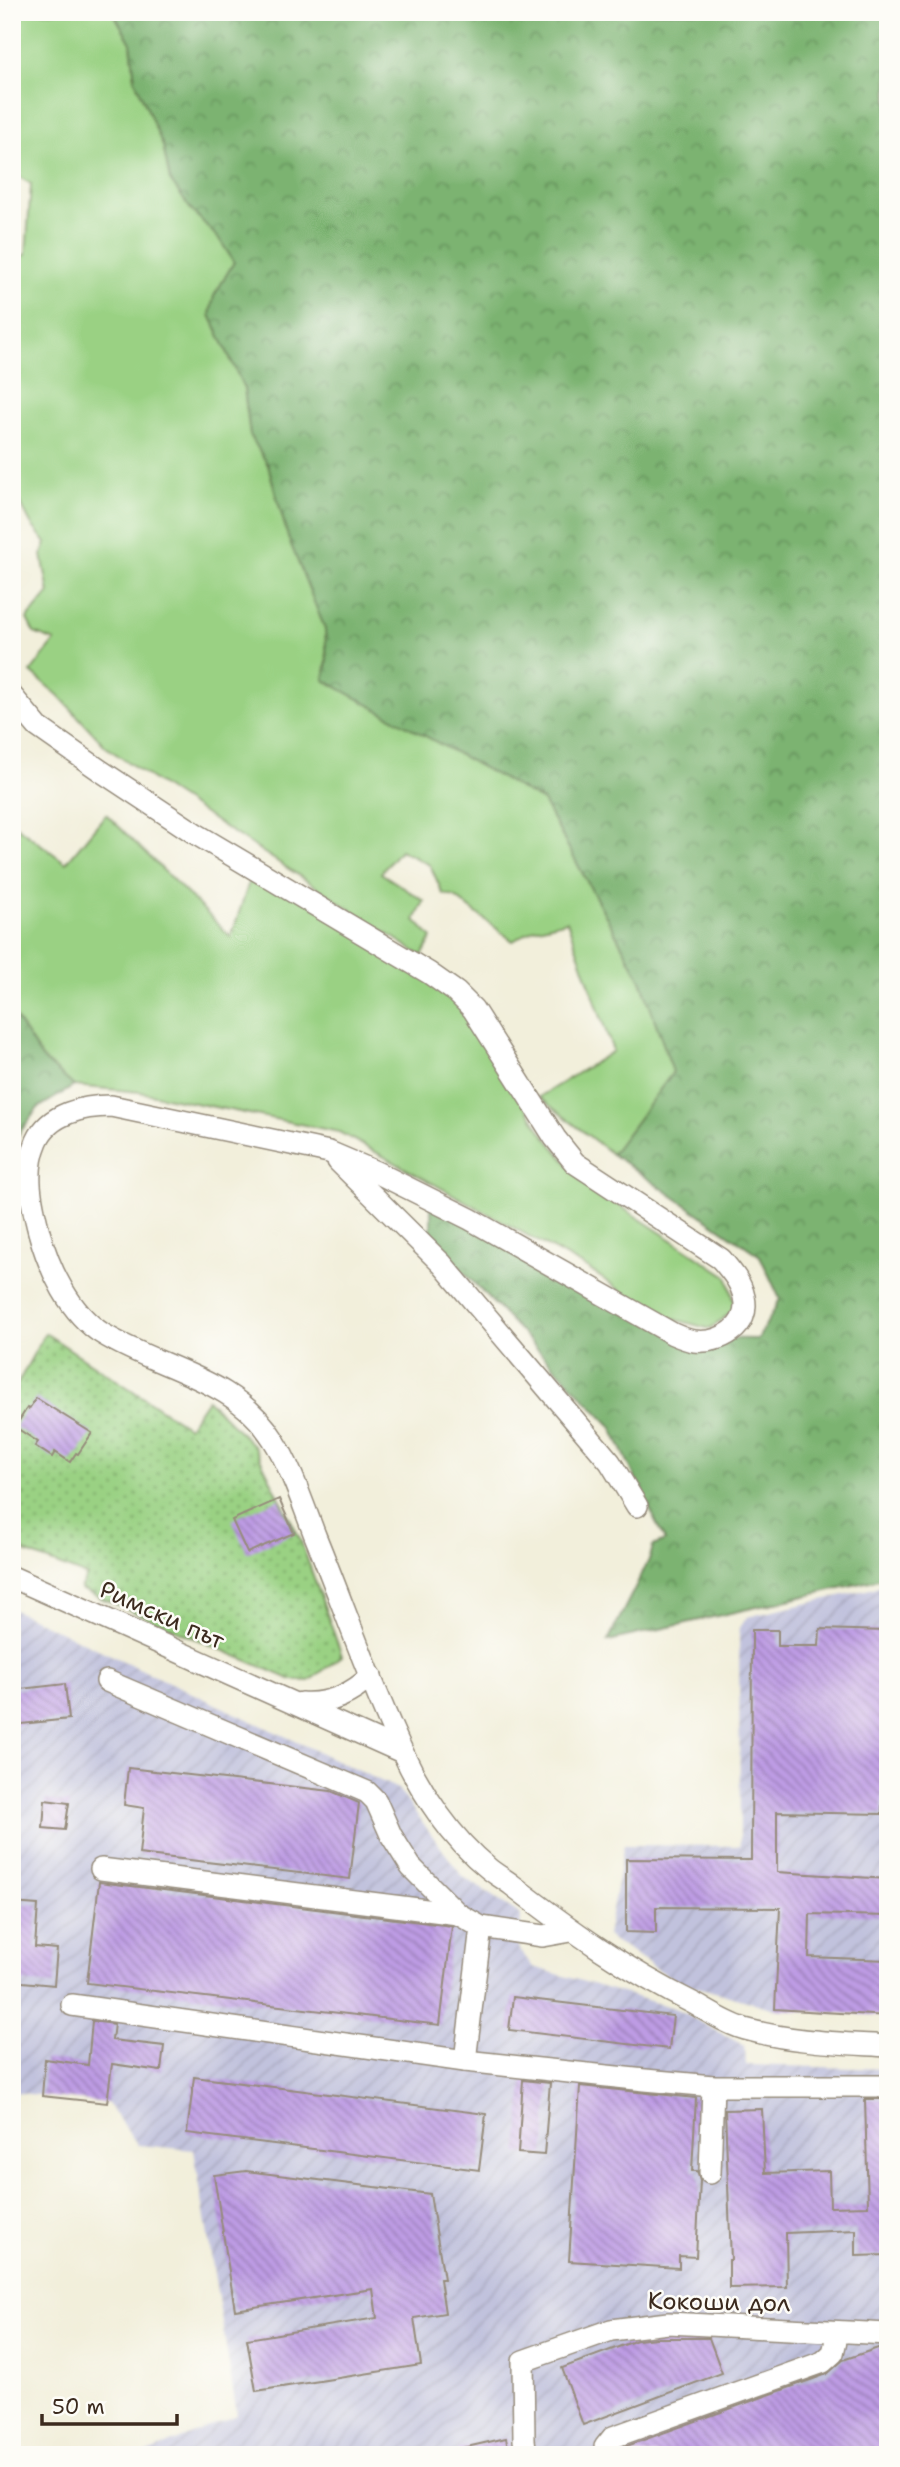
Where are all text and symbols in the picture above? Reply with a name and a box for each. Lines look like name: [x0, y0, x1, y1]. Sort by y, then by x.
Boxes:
street label: Римски път: [95, 1573, 230, 1657]
street label: Кокоши дол: [647, 2285, 791, 2319]
scale bar: [42, 2383, 177, 2427]
text: 50 m: [52, 2393, 105, 2421]

